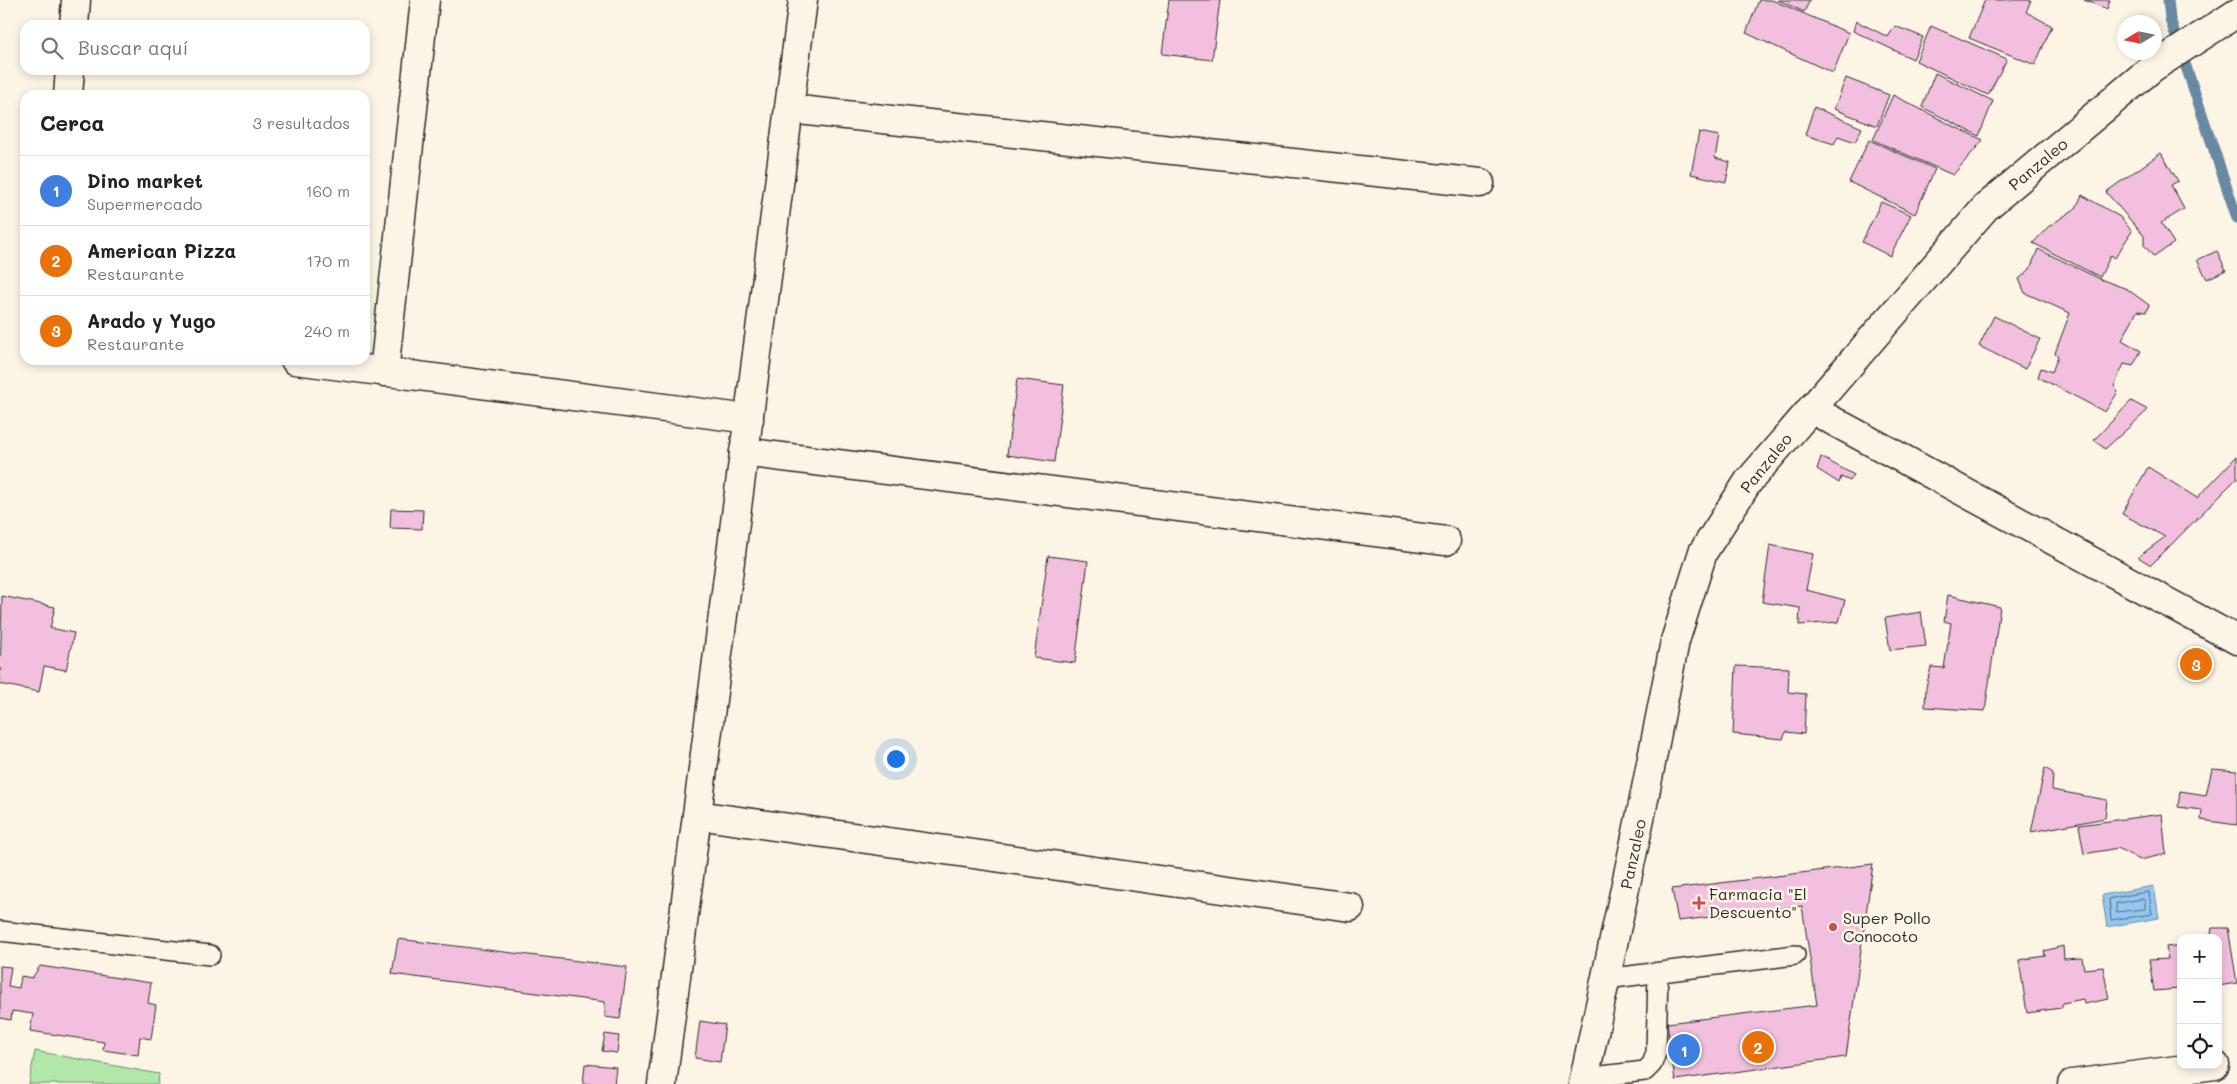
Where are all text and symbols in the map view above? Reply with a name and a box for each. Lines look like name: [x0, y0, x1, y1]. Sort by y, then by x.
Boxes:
north arrow: [2117, 15, 2162, 60]
search box: [20, 20, 370, 75]
icon: search: [38, 34, 66, 62]
text: Buscar aquí: [78, 35, 188, 60]
text: Cerca: [40, 109, 105, 136]
text: 3 resultados: [253, 112, 350, 133]
street label: Panzaleo: [2004, 133, 2072, 194]
text: Dino market: [87, 168, 203, 193]
text: 1: [52, 180, 60, 201]
text: 160 m: [305, 180, 350, 201]
text: Supermercado: [87, 193, 202, 214]
text: American Pizza: [87, 238, 236, 263]
text: 2: [52, 250, 60, 271]
text: 170 m: [306, 250, 350, 271]
text: Restaurante: [87, 263, 185, 284]
text: Arado y Yugo: [87, 308, 216, 333]
text: 3: [51, 320, 61, 341]
text: 240 m: [304, 320, 350, 341]
text: Restaurante: [87, 333, 185, 354]
street label: Panzaleo: [1735, 429, 1796, 497]
pin: 3: [2180, 645, 2212, 683]
your location: [883, 746, 909, 772]
street label: Panzaleo: [1615, 817, 1650, 891]
place label: Farmacia "El Descuento": [1709, 883, 1807, 922]
marker: Farmacia "El Descuento": [1693, 897, 1705, 909]
place label: Super Pollo Conocoto: [1843, 907, 1930, 946]
marker: Super Pollo Conocoto: [1827, 921, 1839, 933]
map controls: [2177, 934, 2222, 1069]
button: +: [2177, 934, 2222, 979]
button: −: [2177, 979, 2222, 1024]
button: locate: [2177, 1024, 2222, 1069]
pin: 2: [1742, 1028, 1774, 1066]
pin: 1: [1668, 1031, 1700, 1069]

